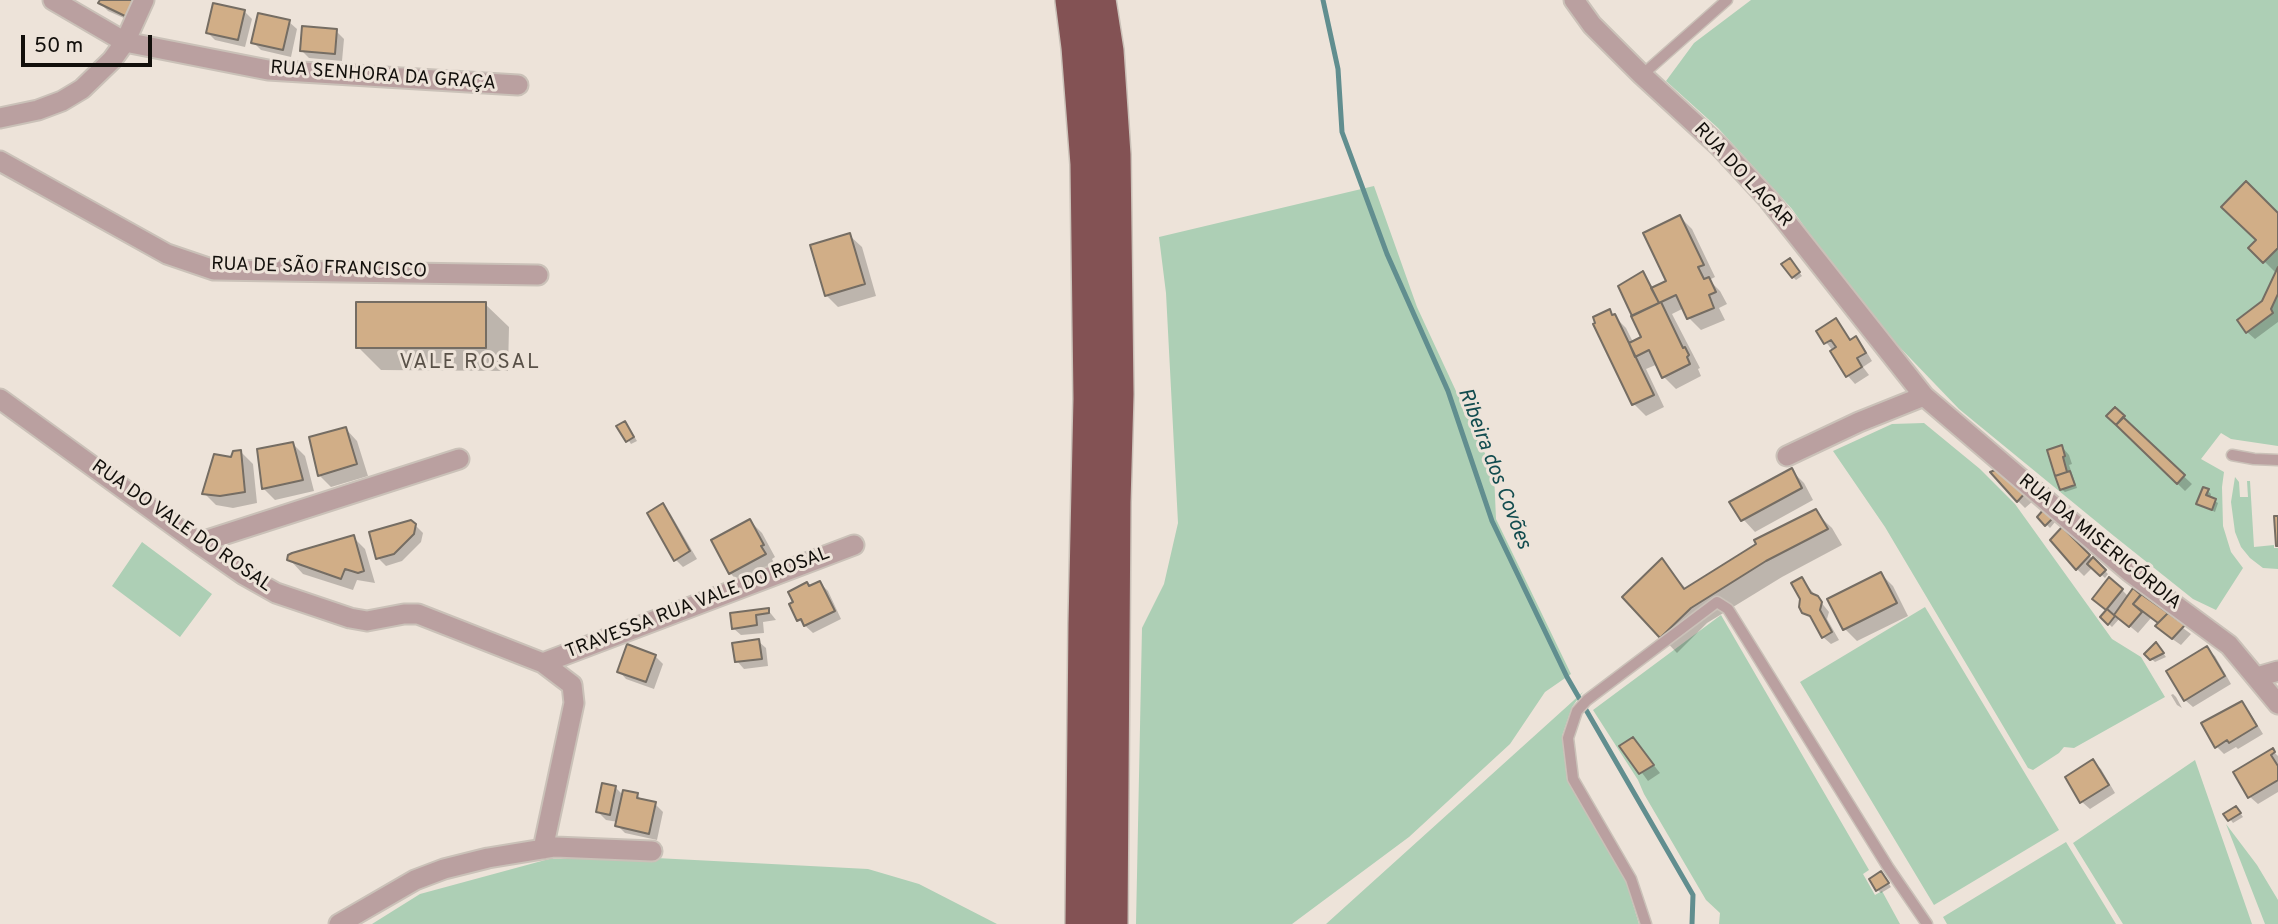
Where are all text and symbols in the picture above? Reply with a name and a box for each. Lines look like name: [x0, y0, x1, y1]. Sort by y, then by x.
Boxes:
scale bar: [24, 21, 156, 65]
text: 50 m: [34, 33, 83, 60]
street label: RUA SENHORA DA GRAÇA: [269, 58, 497, 96]
street label: RUA DO LAGAR: [1688, 119, 1796, 233]
street label: RUA DE SÃO FRANCISCO: [211, 254, 427, 284]
district label: VALE ROSAL: [400, 351, 540, 377]
water label: Ribeira dos Covões: [1451, 385, 1535, 553]
street label: RUA DO VALE DO ROSAL: [86, 456, 276, 598]
street label: RUA DA MISERICÓRDIA: [2013, 471, 2185, 615]
street label: TRAVESSA RUA VALE DO ROSAL: [563, 543, 833, 665]

